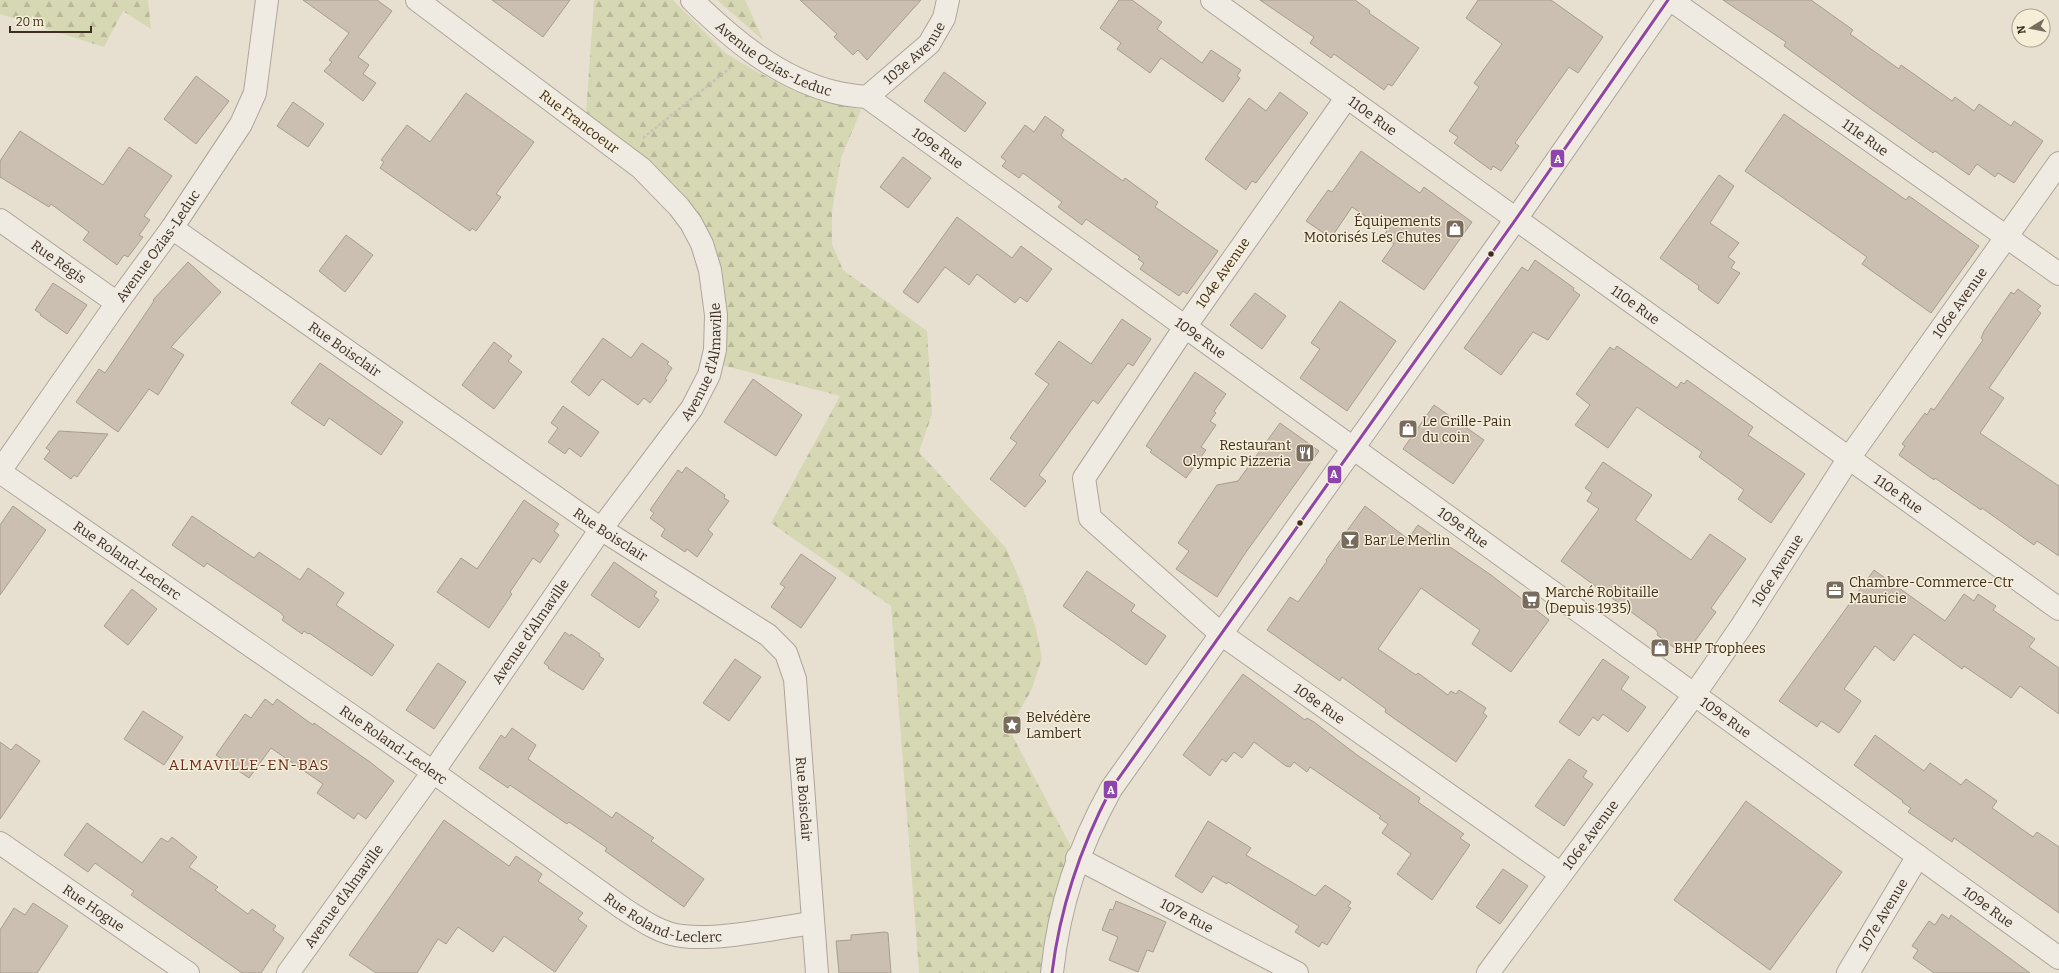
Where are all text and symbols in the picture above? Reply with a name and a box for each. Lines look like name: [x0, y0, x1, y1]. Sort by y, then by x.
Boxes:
scale bar: [10, 8, 91, 34]
north arrow: [2011, 8, 2051, 48]
text: 20 m: [16, 15, 45, 29]
street label: Avenue Ozias-Leduc: [712, 18, 834, 100]
street label: 103e Avenue: [880, 18, 949, 88]
text: N: [2014, 24, 2029, 35]
street label: Rue Francoeur: [536, 86, 622, 158]
street label: 110e Rue: [1345, 92, 1400, 139]
street label: 111e Rue: [1839, 115, 1892, 159]
street label: 109e Rue: [909, 124, 967, 172]
line badge: A: [1550, 149, 1565, 168]
text: A: [1554, 153, 1562, 166]
street label: Avenue Ozias-Leduc: [112, 187, 203, 305]
place label: Équipements Motorisés Les Chutes: [1304, 212, 1441, 246]
shop icon: Équipements Motorisés Les Chutes: [1444, 218, 1466, 240]
street label: 104e Avenue: [1192, 234, 1254, 312]
street label: Rue Régis: [28, 236, 89, 287]
unlabelled marker: [1486, 249, 1496, 259]
street label: 106e Avenue: [1929, 264, 1991, 341]
street label: 110e Rue: [1608, 281, 1663, 328]
street label: Avenue d'Almaville: [677, 302, 725, 424]
street label: 109e Rue: [1172, 314, 1229, 362]
street label: Rue Boisclair: [305, 318, 384, 381]
place label: Le Grille-Pain du coin: [1422, 413, 1511, 446]
shop icon: Le Grille-Pain du coin: [1397, 418, 1419, 440]
place label: Restaurant Olympic Pizzeria: [1183, 437, 1291, 470]
restaurant icon: Restaurant Olympic Pizzeria: [1294, 442, 1316, 464]
line badge: A: [1327, 465, 1342, 484]
text: A: [1330, 468, 1338, 481]
street label: 110e Rue: [1871, 470, 1926, 517]
street label: Rue Boisclair: [570, 504, 651, 565]
street label: 109e Rue: [1434, 504, 1492, 552]
street label: Rue Roland-Leclerc: [70, 517, 185, 603]
unlabelled marker: [1295, 518, 1305, 528]
bar icon: Bar Le Merlin: [1339, 529, 1361, 551]
street label: 106e Avenue: [1748, 531, 1807, 610]
place label: Bar Le Merlin: [1364, 532, 1450, 549]
place label: Chambre-Commerce-Ctr Mauricie: [1849, 574, 2013, 607]
street label: Avenue d'Almaville: [488, 575, 573, 687]
office icon: Chambre-Commerce-Ctr Mauricie: [1824, 579, 1846, 601]
place label: Marché Robitaille (Depuis 1935): [1545, 584, 1659, 617]
supermarket icon: Marché Robitaille (Depuis 1935): [1520, 589, 1542, 611]
shop icon: BHP Trophees: [1649, 637, 1671, 659]
place label: BHP Trophees: [1674, 640, 1766, 657]
street label: 108e Rue: [1291, 680, 1348, 727]
street label: 109e Rue: [1697, 693, 1755, 741]
street label: Rue Roland-Leclerc: [337, 702, 451, 788]
place label: Belvédère Lambert: [1026, 709, 1091, 742]
place icon: Belvédère Lambert: [1001, 714, 1023, 736]
district label: ALMAVILLE-EN-BAS: [169, 756, 329, 774]
street label: Rue Boisclair: [792, 756, 816, 842]
line badge: A: [1103, 780, 1118, 799]
text: A: [1107, 784, 1115, 797]
street label: 106e Avenue: [1559, 797, 1622, 873]
street label: Avenue d'Almaville: [300, 841, 387, 951]
street label: 107e Avenue: [1855, 875, 1911, 954]
street label: Rue Hogue: [60, 881, 128, 935]
street label: 109e Rue: [1960, 883, 2017, 931]
street label: Rue Roland-Leclerc: [601, 889, 723, 946]
street label: 107e Rue: [1157, 895, 1216, 936]

